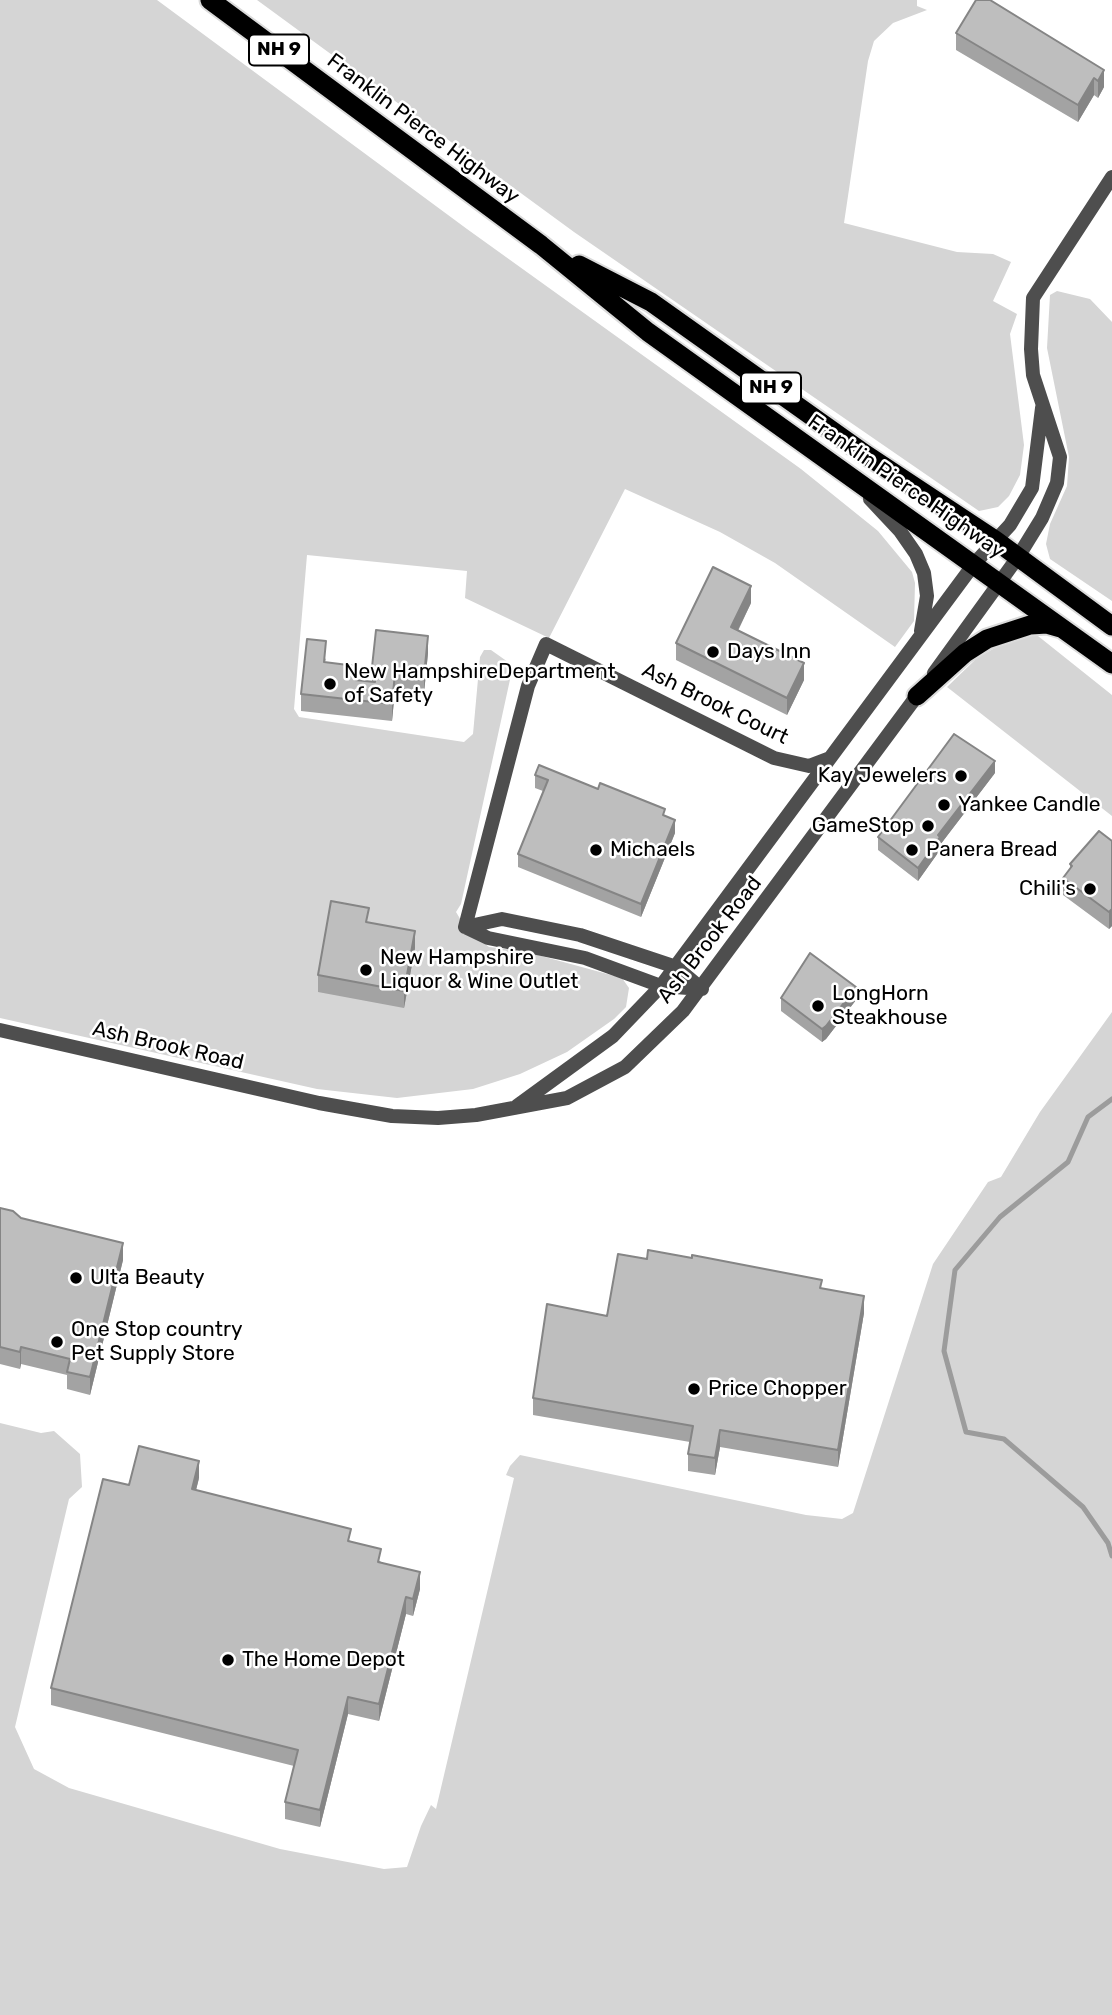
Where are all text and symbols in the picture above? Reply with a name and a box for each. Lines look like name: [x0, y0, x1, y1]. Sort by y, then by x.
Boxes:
road number: NH 9: [249, 34, 309, 66]
street label: Franklin Pierce Highway: [322, 48, 524, 210]
road number: NH 9: [741, 372, 801, 404]
street label: Franklin Pierce Highway: [803, 409, 1009, 565]
place label: Days Inn: [727, 639, 811, 665]
marker: Days Inn: [705, 644, 721, 660]
street label: Ash Brook Court: [638, 658, 792, 750]
place label: New HampshireDepartment of Safety: [344, 659, 616, 709]
marker: New HampshireDepartment of Safety: [322, 676, 338, 692]
place label: Kay Jewelers: [818, 763, 947, 789]
marker: Kay Jewelers: [953, 768, 969, 784]
place label: Yankee Candle: [958, 792, 1100, 818]
marker: Yankee Candle: [936, 797, 952, 813]
place label: GameStop: [812, 813, 914, 839]
marker: GameStop: [920, 818, 936, 834]
place label: Michaels: [610, 837, 695, 863]
place label: Panera Bread: [926, 837, 1058, 863]
marker: Michaels: [588, 842, 604, 858]
marker: Panera Bread: [904, 842, 920, 858]
street label: Ash Brook Road: [653, 871, 767, 1009]
place label: Chili's: [1019, 876, 1076, 902]
marker: Chili's: [1082, 881, 1098, 897]
place label: New Hampshire Liquor & Wine Outlet: [380, 945, 579, 995]
marker: New Hampshire Liquor & Wine Outlet: [358, 962, 374, 978]
place label: LongHorn Steakhouse: [832, 981, 947, 1031]
marker: LongHorn Steakhouse: [810, 998, 826, 1014]
street label: Ash Brook Road: [90, 1016, 246, 1076]
place label: Ulta Beauty: [90, 1265, 205, 1291]
marker: Ulta Beauty: [68, 1270, 84, 1286]
place label: One Stop country Pet Supply Store: [71, 1317, 242, 1367]
marker: One Stop country Pet Supply Store: [49, 1334, 65, 1350]
place label: Price Chopper: [708, 1376, 847, 1402]
marker: Price Chopper: [686, 1381, 702, 1397]
place label: The Home Depot: [242, 1647, 405, 1673]
marker: The Home Depot: [220, 1652, 236, 1668]

